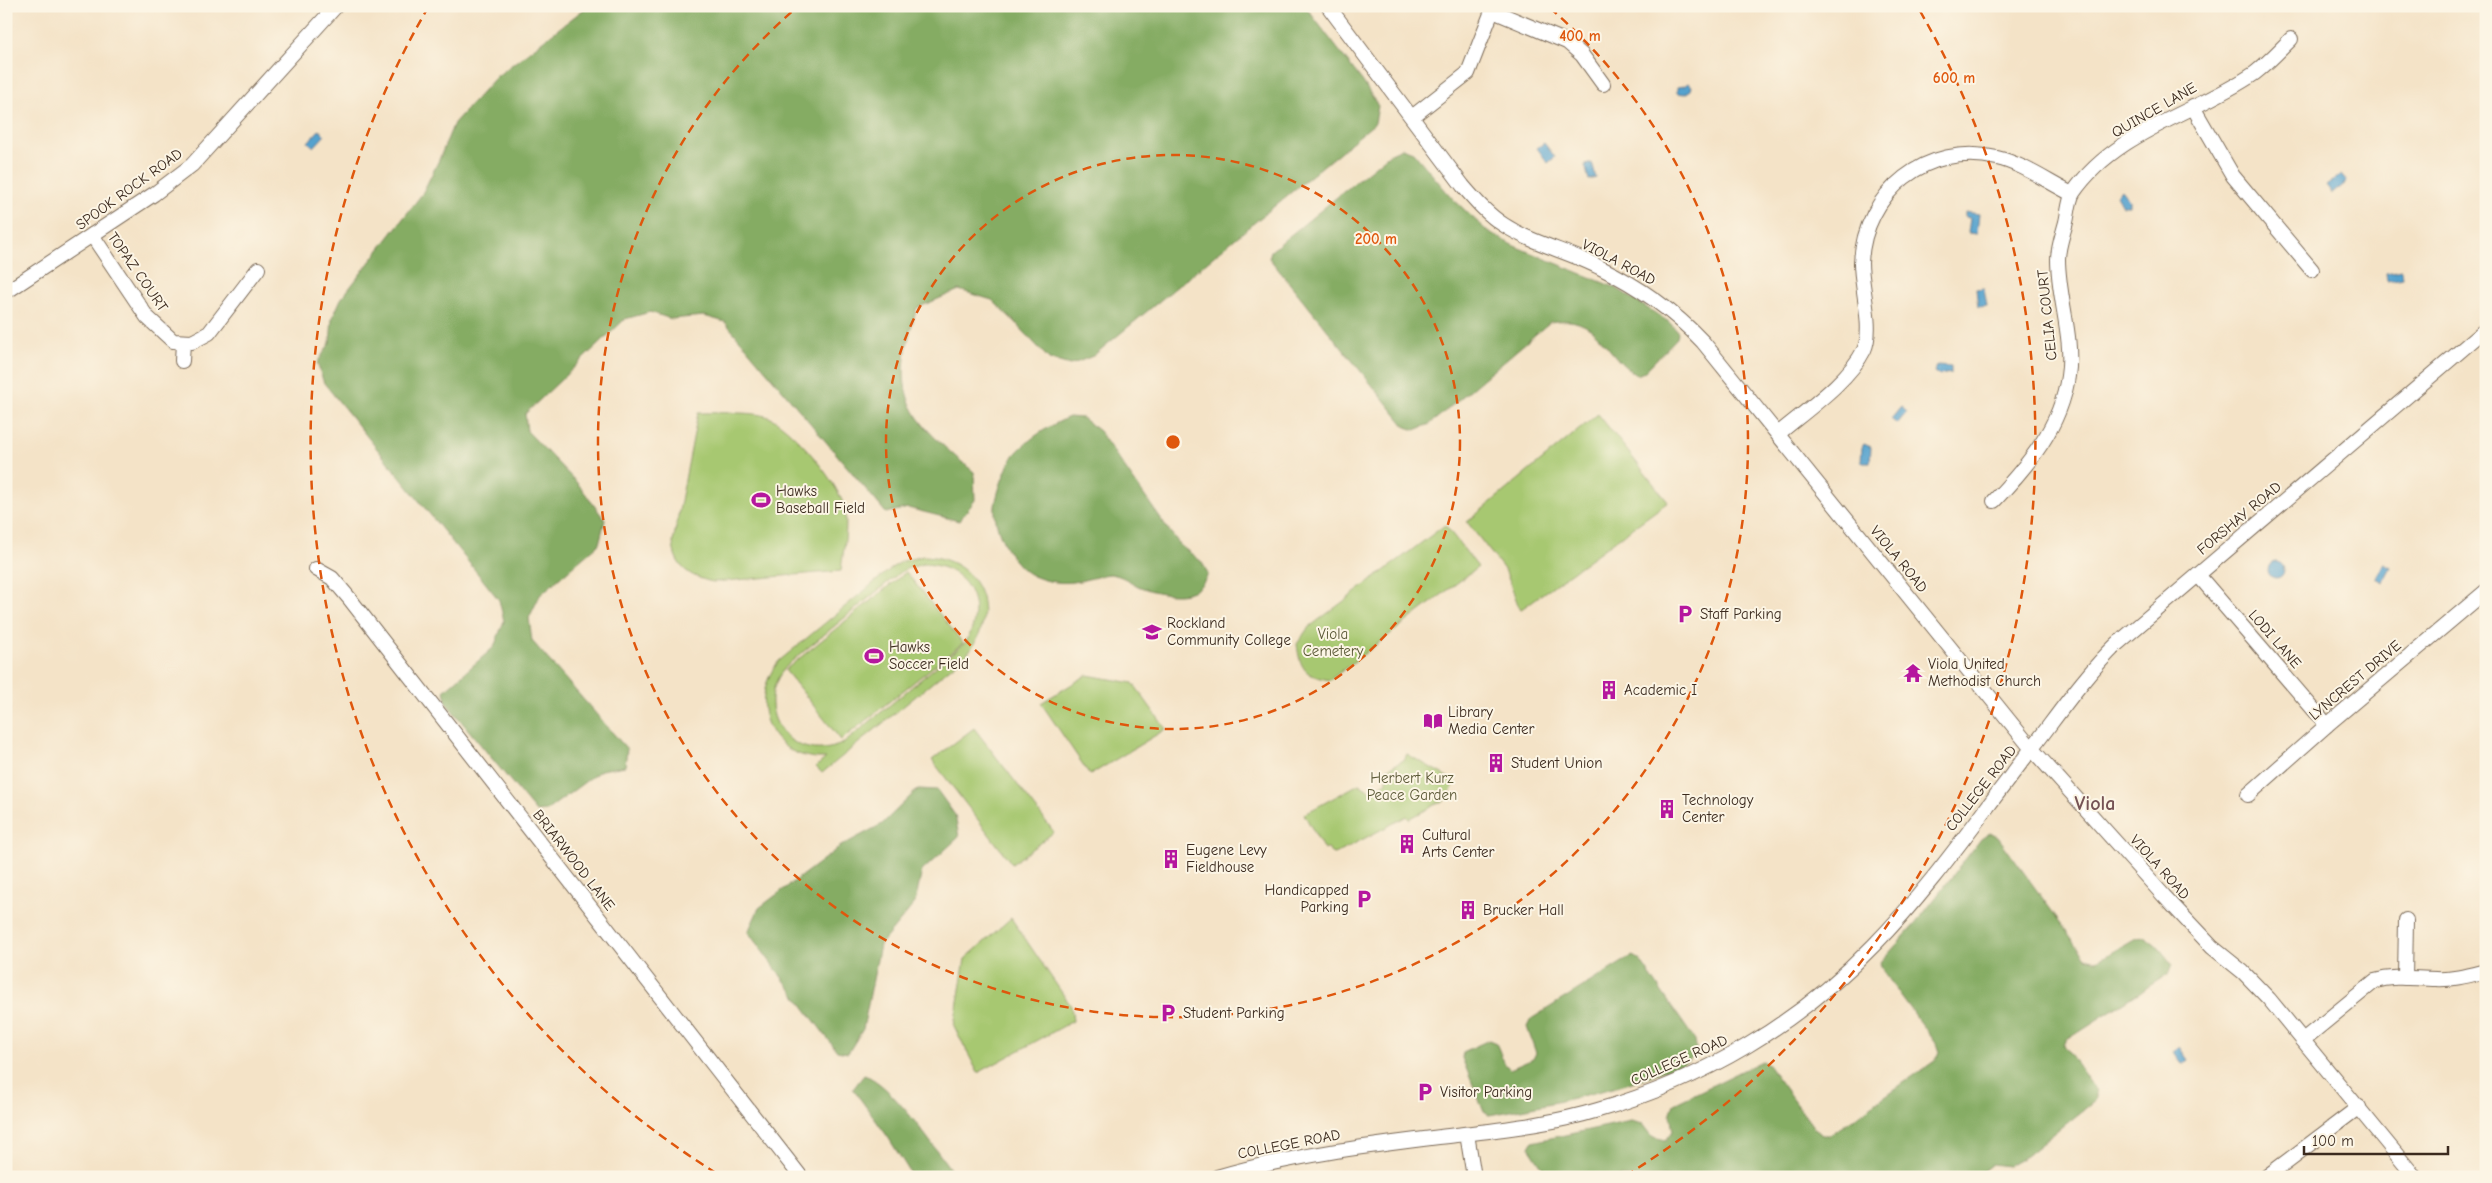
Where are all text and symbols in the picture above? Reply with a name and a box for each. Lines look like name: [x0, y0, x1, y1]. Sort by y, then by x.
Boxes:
text: 400 m: [1559, 27, 1601, 45]
text: 600 m: [1933, 69, 1975, 87]
street label: QUINCE LANE: [2108, 78, 2200, 142]
street label: SPOOK ROCK ROAD: [72, 144, 186, 234]
street label: TOPAZ COURT: [104, 229, 172, 315]
text: 200 m: [1355, 230, 1397, 248]
street label: VIOLA ROAD: [1579, 235, 1659, 289]
street label: CELIA COURT: [2033, 268, 2061, 361]
centre of rings: [1164, 433, 1182, 451]
street label: FORSHAY ROAD: [2193, 478, 2285, 558]
place label: Hawks Baseball Field: [776, 482, 865, 517]
sports icon: Hawks Baseball Field: [750, 489, 772, 511]
street label: VIOLA ROAD: [1866, 522, 1932, 596]
parking icon: Staff Parking: [1674, 603, 1696, 625]
place label: Staff Parking: [1700, 605, 1782, 623]
street label: LODI LANE: [2245, 606, 2305, 672]
place label: Rockland Community College: [1167, 614, 1292, 649]
school or university icon: Rockland Community College: [1141, 621, 1163, 643]
park label: Viola Cemetery: [1303, 625, 1364, 660]
street label: LYNCREST DRIVE: [2305, 636, 2405, 724]
place label: Hawks Soccer Field: [889, 638, 969, 673]
sports icon: Hawks Soccer Field: [863, 645, 885, 667]
place label: Viola United Methodist Church: [1928, 655, 2041, 690]
temple icon: Viola United Methodist Church: [1902, 662, 1924, 684]
building icon: Academic I: [1598, 679, 1620, 701]
place label: Academic I: [1624, 681, 1697, 699]
place label: Library Media Center: [1448, 703, 1535, 738]
library icon: Library Media Center: [1422, 710, 1444, 732]
street label: COLLEGE ROAD: [1942, 741, 2020, 835]
building icon: Student Union: [1485, 752, 1507, 774]
place label: Student Union: [1511, 754, 1603, 772]
park label: Herbert Kurz Peace Garden: [1367, 769, 1457, 804]
place label: Technology Center: [1682, 791, 1754, 826]
district label: Viola: [2075, 792, 2115, 815]
building icon: Technology Center: [1656, 798, 1678, 820]
street label: BRIARWOOD LANE: [529, 806, 619, 914]
place label: Cultural Arts Center: [1422, 826, 1495, 861]
street label: VIOLA ROAD: [2126, 831, 2194, 903]
building icon: Cultural Arts Center: [1396, 833, 1418, 855]
place label: Eugene Levy Fieldhouse: [1186, 841, 1267, 876]
building icon: Eugene Levy Fieldhouse: [1160, 848, 1182, 870]
place label: Handicapped Parking: [1264, 881, 1349, 916]
parking icon: Handicapped Parking: [1353, 888, 1375, 910]
building icon: Brucker Hall: [1457, 899, 1479, 921]
place label: Brucker Hall: [1483, 901, 1564, 919]
parking icon: Student Parking: [1157, 1002, 1179, 1024]
place label: Student Parking: [1183, 1004, 1285, 1022]
street label: COLLEGE ROAD: [1628, 1031, 1730, 1089]
parking icon: Visitor Parking: [1414, 1081, 1436, 1103]
place label: Visitor Parking: [1440, 1083, 1532, 1101]
scale bar: [2304, 1123, 2448, 1155]
street label: COLLEGE ROAD: [1236, 1125, 1342, 1163]
text: 100 m: [2312, 1132, 2354, 1150]

